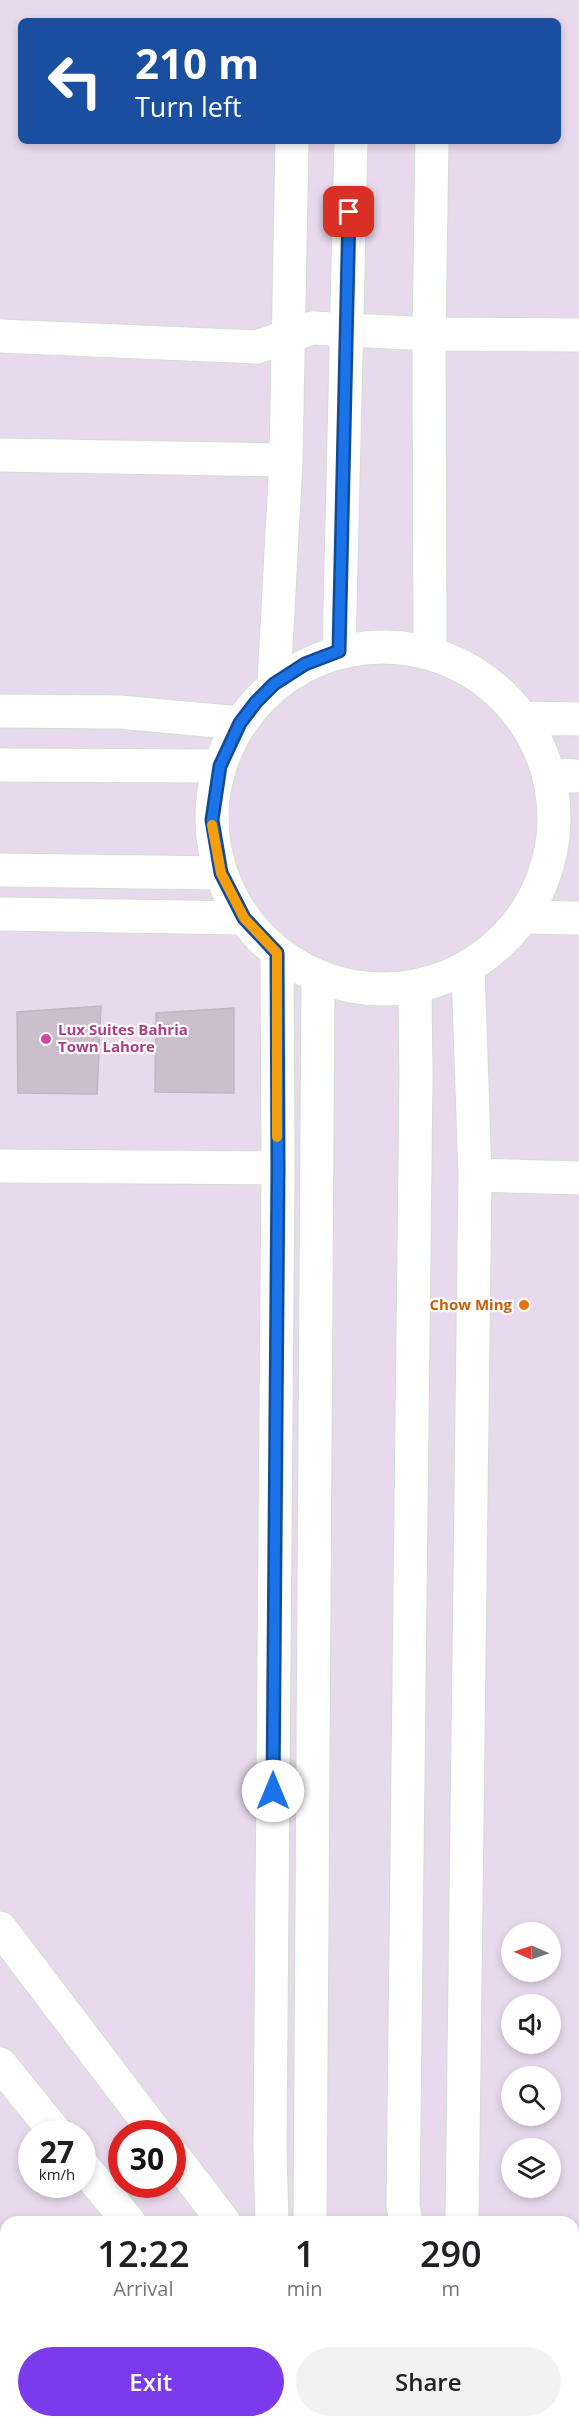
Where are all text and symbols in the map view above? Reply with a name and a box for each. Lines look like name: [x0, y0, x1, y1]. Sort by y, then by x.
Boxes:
text: 210 m: [135, 34, 259, 91]
icon: left: [36, 42, 114, 120]
text: Turn left: [135, 88, 242, 125]
pin: [323, 186, 374, 237]
icon: arrive: [332, 195, 365, 228]
place label: Lux Suites Bahria Town Lahore: [58, 1019, 188, 1056]
marker: Lux Suites Bahria Town Lahore: [39, 1032, 53, 1046]
place label: Chow Ming: [430, 1294, 513, 1314]
marker: Chow Ming: [517, 1298, 531, 1312]
position arrow: [241, 1759, 305, 1823]
north arrow: [501, 1922, 561, 1982]
map controls: [501, 1922, 561, 2198]
button: sound: [501, 1994, 561, 2054]
button: search: [501, 2066, 561, 2126]
speed limit sign: 30: [108, 2120, 186, 2198]
text: 27: [40, 2131, 74, 2172]
button: layers: [501, 2138, 561, 2198]
text: km/h: [39, 2164, 75, 2184]
text: 12:22: [97, 2229, 190, 2278]
text: 1: [294, 2229, 315, 2278]
text: 290: [420, 2229, 482, 2278]
text: Arrival: [113, 2275, 174, 2302]
text: min: [287, 2275, 323, 2302]
text: m: [442, 2275, 460, 2302]
button: Exit: [18, 2347, 284, 2416]
button: Share: [296, 2347, 561, 2416]

